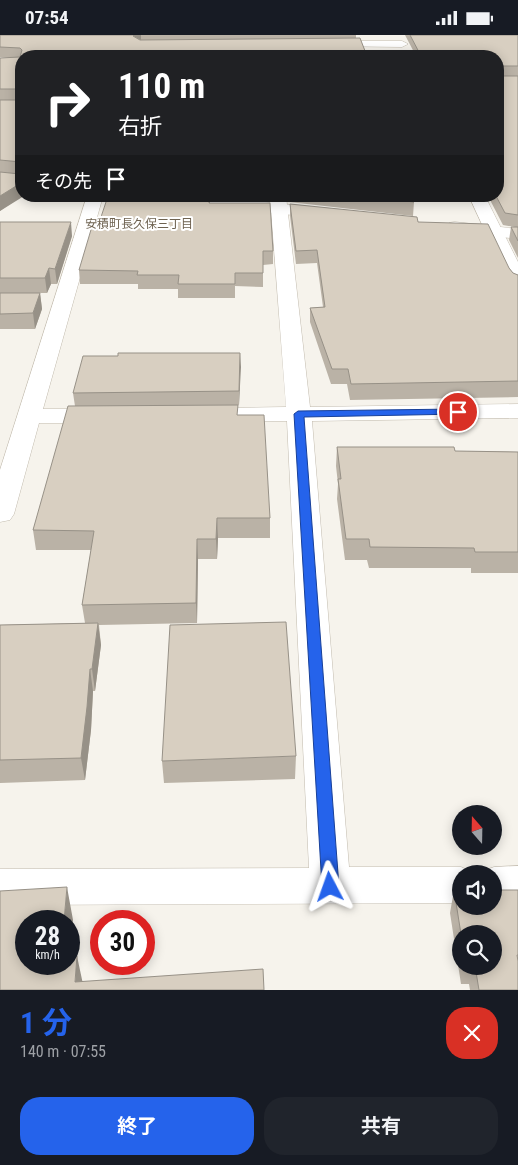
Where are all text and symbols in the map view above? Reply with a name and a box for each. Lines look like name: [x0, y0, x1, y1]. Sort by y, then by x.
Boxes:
text: 07:54: [25, 6, 69, 29]
text: 110 m: [118, 66, 205, 107]
icon: right: [35, 70, 100, 135]
text: 右折: [118, 114, 162, 139]
icon: arrive: [102, 165, 130, 193]
text: その先: [35, 170, 92, 193]
district label: 安積町長久保三丁目: [85, 217, 193, 231]
pin: [437, 391, 479, 433]
icon: arrive: [444, 398, 472, 426]
north arrow: [452, 805, 502, 855]
map controls: [452, 805, 502, 975]
position arrow: [303, 860, 355, 912]
button: sound: [452, 865, 502, 915]
speed limit sign: 30: [90, 910, 155, 975]
text: 28: [35, 922, 60, 951]
button: search: [452, 925, 502, 975]
text: km/h: [35, 948, 60, 962]
text: 1 分: [20, 1005, 72, 1040]
button: close: [446, 1007, 498, 1059]
text: 140 m · 07:55: [20, 1042, 106, 1061]
button: 終了: [20, 1097, 254, 1155]
button: 共有: [264, 1097, 498, 1155]

